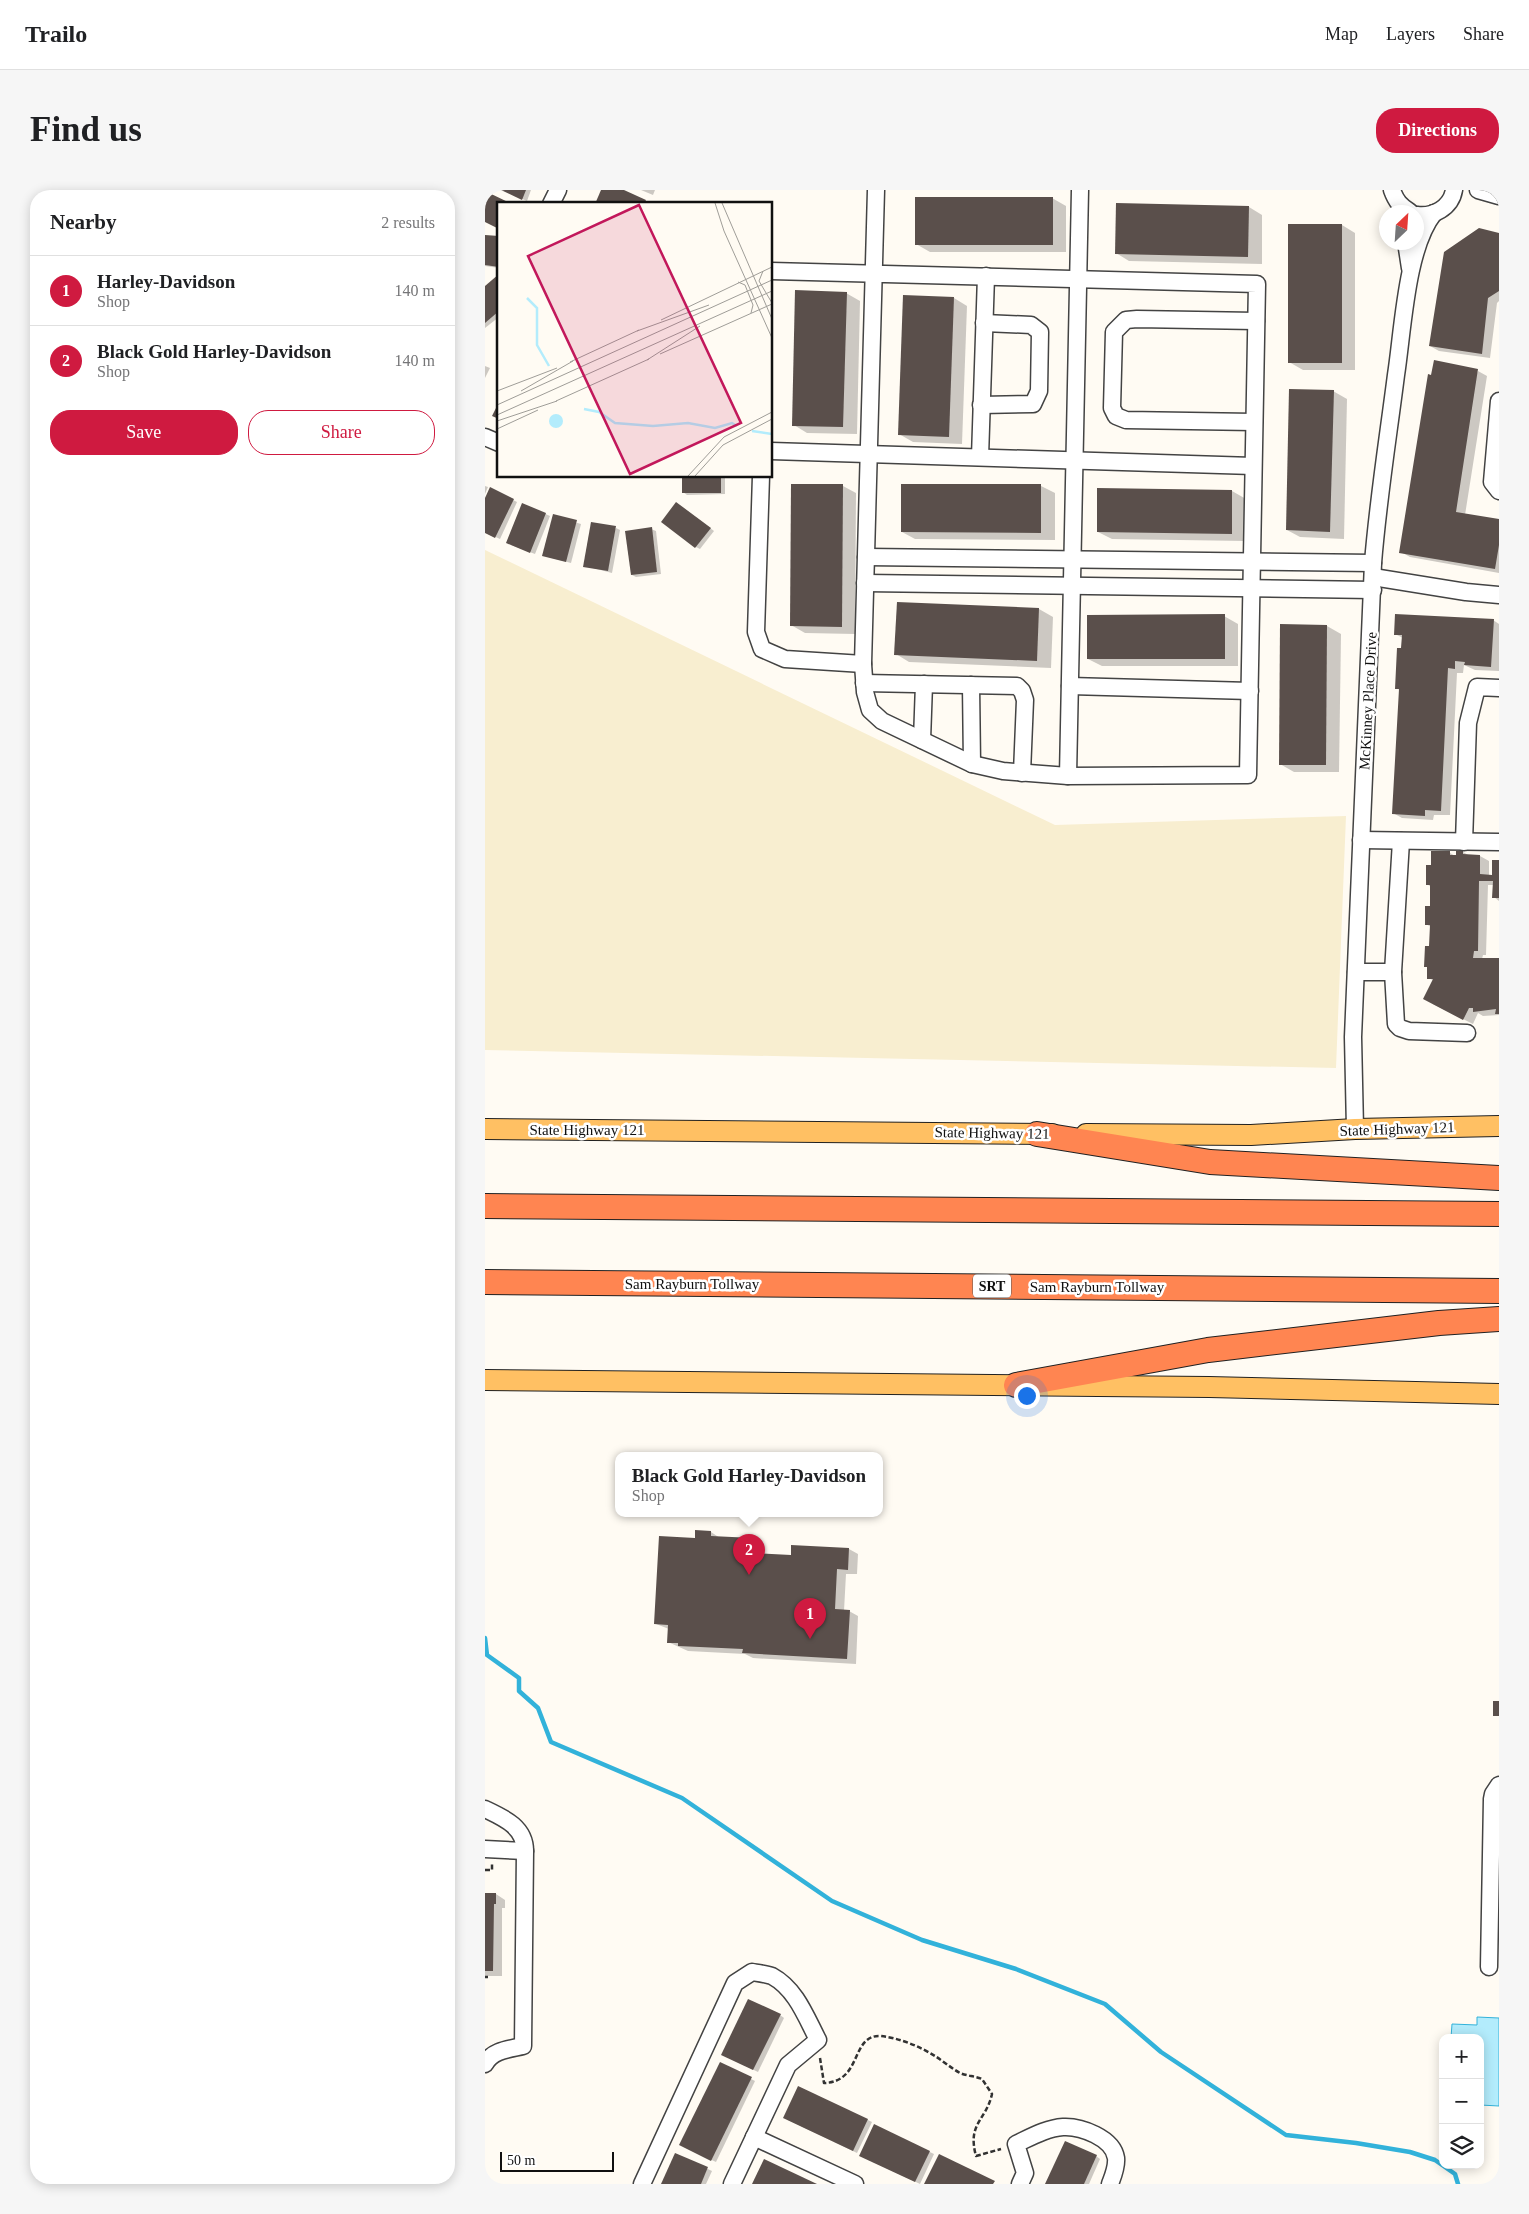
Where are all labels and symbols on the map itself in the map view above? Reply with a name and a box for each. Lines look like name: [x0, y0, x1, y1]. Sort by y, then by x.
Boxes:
inset map: [497, 202, 773, 478]
north arrow: [1379, 205, 1424, 250]
street label: McKinney Place Drive: [1356, 631, 1380, 770]
street label: State Highway 121: [1339, 1119, 1455, 1139]
street label: State Highway 121: [530, 1122, 644, 1138]
street label: State Highway 121: [934, 1124, 1050, 1142]
road number: SRT: [973, 1274, 1011, 1298]
street label: Sam Rayburn Tollway: [625, 1276, 760, 1292]
street label: Sam Rayburn Tollway: [1030, 1279, 1165, 1295]
your location: [1014, 1383, 1040, 1409]
pin: 2: [733, 1534, 765, 1575]
pin: 1: [794, 1598, 826, 1639]
scale bar: [500, 2149, 614, 2172]

